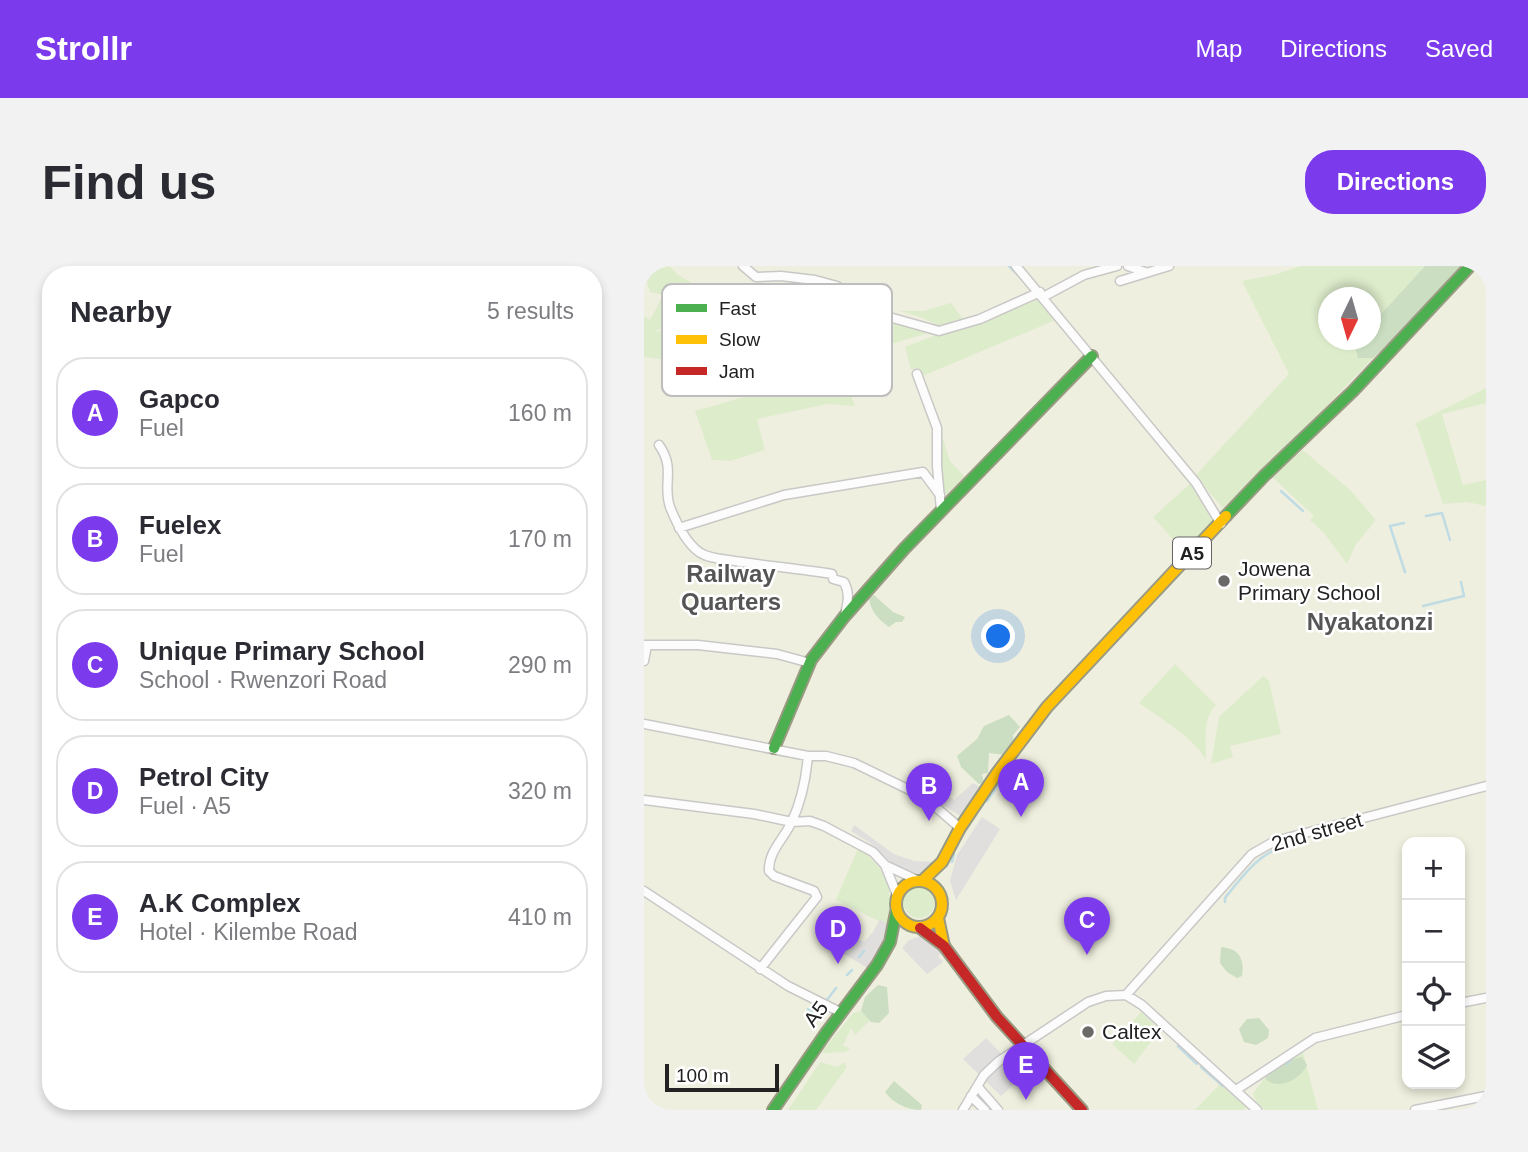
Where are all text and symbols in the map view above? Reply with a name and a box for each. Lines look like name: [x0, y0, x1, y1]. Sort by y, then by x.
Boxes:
text: Strollr: [35, 30, 132, 67]
text: Map: [1196, 35, 1242, 62]
text: Directions: [1280, 35, 1387, 62]
text: Saved: [1425, 35, 1493, 62]
button: Directions: [1305, 150, 1486, 214]
text: Find us: [42, 155, 216, 209]
legend: [662, 284, 892, 396]
north arrow: [1318, 287, 1381, 350]
text: Nearby: [70, 295, 172, 328]
text: 5 results: [487, 298, 574, 324]
text: Fast: [719, 298, 757, 319]
text: Slow: [719, 329, 760, 350]
text: Jam: [719, 361, 755, 382]
text: Gapco: [139, 384, 220, 414]
text: A: [87, 400, 103, 426]
text: 160 m: [508, 400, 572, 426]
text: Fuel: [139, 415, 184, 441]
text: Fuelex: [139, 510, 221, 540]
text: B: [87, 526, 103, 552]
text: 170 m: [508, 526, 572, 552]
road number: A5: [1173, 538, 1211, 568]
text: Fuel: [139, 541, 184, 567]
place label: Jowena Primary School: [1238, 557, 1380, 604]
district label: Railway Quarters: [681, 560, 781, 615]
marker: Jowena Primary School: [1216, 573, 1232, 589]
district label: Nyakatonzi: [1307, 608, 1433, 635]
your location: [981, 619, 1015, 653]
text: Unique Primary School: [139, 636, 425, 666]
text: C: [87, 652, 103, 678]
text: 290 m: [508, 652, 572, 678]
text: School · Rwenzori Road: [139, 667, 387, 693]
pin: A: [998, 759, 1044, 817]
text: Petrol City: [139, 762, 269, 792]
pin: B: [906, 763, 952, 821]
text: D: [87, 778, 103, 804]
text: 320 m: [508, 778, 572, 804]
text: Fuel · A5: [139, 793, 231, 819]
street label: 2nd street: [1269, 808, 1365, 855]
map controls: [1402, 837, 1465, 1089]
button: +: [1402, 837, 1465, 900]
text: A.K Complex: [139, 888, 301, 918]
pin: C: [1064, 897, 1110, 955]
button: −: [1402, 900, 1465, 963]
text: E: [87, 904, 103, 930]
text: 410 m: [508, 904, 572, 930]
pin: D: [815, 906, 861, 964]
text: Hotel · Kilembe Road: [139, 919, 358, 945]
button: locate: [1402, 963, 1465, 1026]
street label: A5: [799, 997, 833, 1031]
place label: Caltex: [1102, 1020, 1162, 1043]
marker: Caltex: [1080, 1024, 1096, 1040]
button: layers: [1402, 1026, 1465, 1089]
pin: E: [1003, 1042, 1049, 1100]
scale bar: [665, 1061, 779, 1093]
text: 100 m: [676, 1065, 729, 1086]

